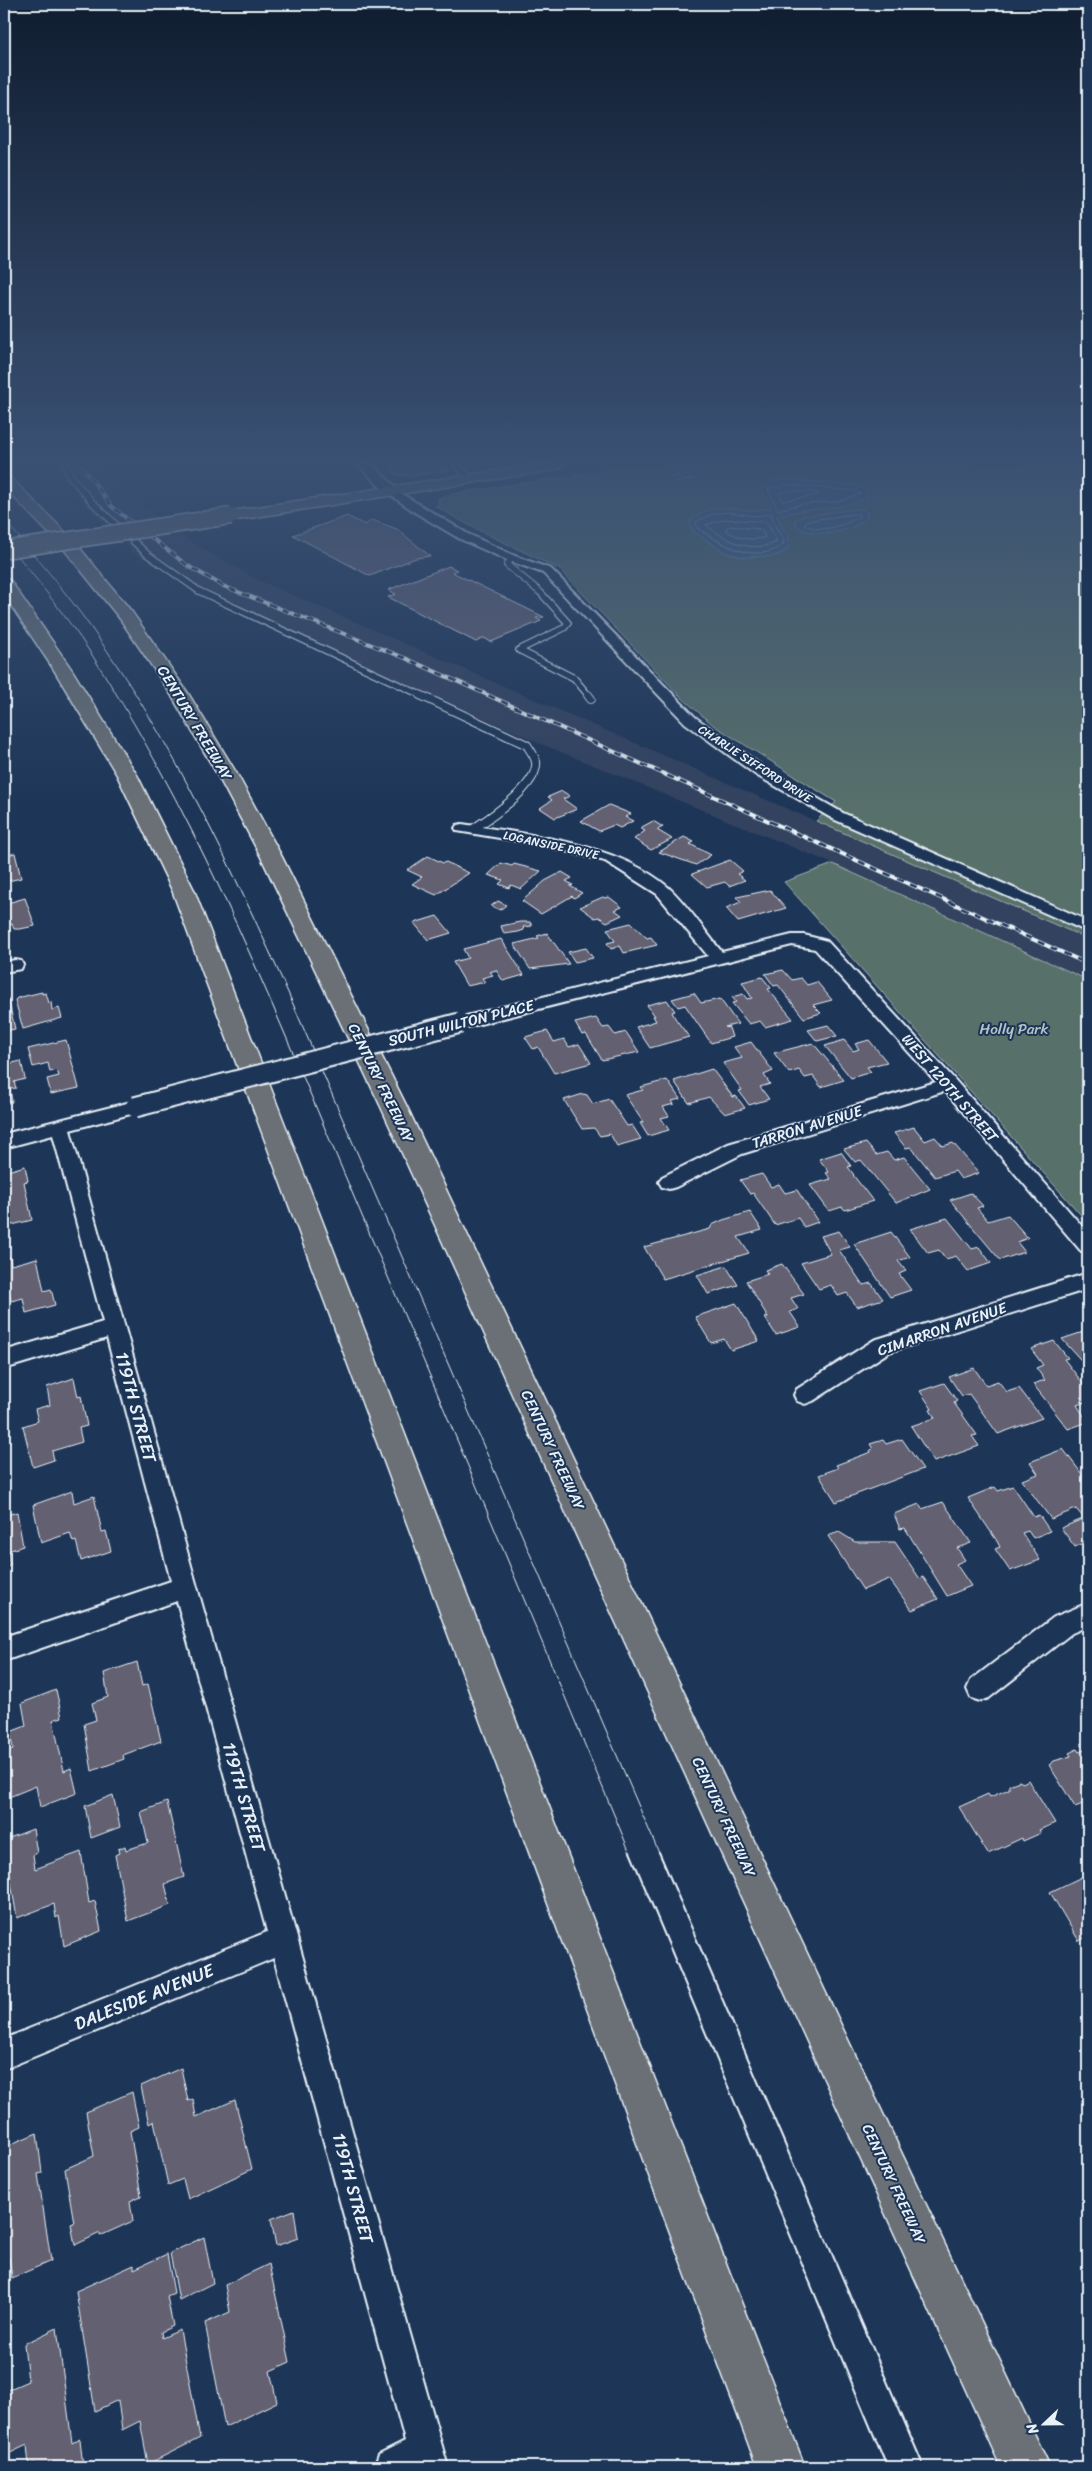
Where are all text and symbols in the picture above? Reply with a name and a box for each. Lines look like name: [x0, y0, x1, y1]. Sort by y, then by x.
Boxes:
street label: CENTURY FREEWAY: [150, 660, 240, 786]
street label: CHARLIE SIFFORD DRIVE: [693, 719, 818, 810]
street label: LOGANSIDE DRIVE: [501, 824, 602, 866]
street label: SOUTH WILTON PLACE: [385, 992, 538, 1054]
park label: Holly Park: [980, 1016, 1048, 1042]
street label: CENTURY FREEWAY: [341, 1019, 422, 1148]
street label: WEST 120TH STREET: [895, 1028, 1006, 1150]
street label: TARRON AVENUE: [749, 1097, 867, 1156]
street label: CIMARRON AVENUE: [874, 1294, 1012, 1363]
street label: 119TH STREET: [106, 1348, 166, 1467]
street label: CENTURY FREEWAY: [514, 1385, 593, 1515]
street label: 119TH STREET: [213, 1738, 275, 1857]
street label: CENTURY FREEWAY: [685, 1752, 764, 1882]
street label: DALESIDE AVENUE: [69, 1954, 220, 2040]
street label: CENTURY FREEWAY: [855, 2119, 934, 2249]
street label: 119TH STREET: [323, 2129, 383, 2248]
north arrow: [1020, 2398, 1070, 2448]
text: N: [1019, 2419, 1046, 2439]

